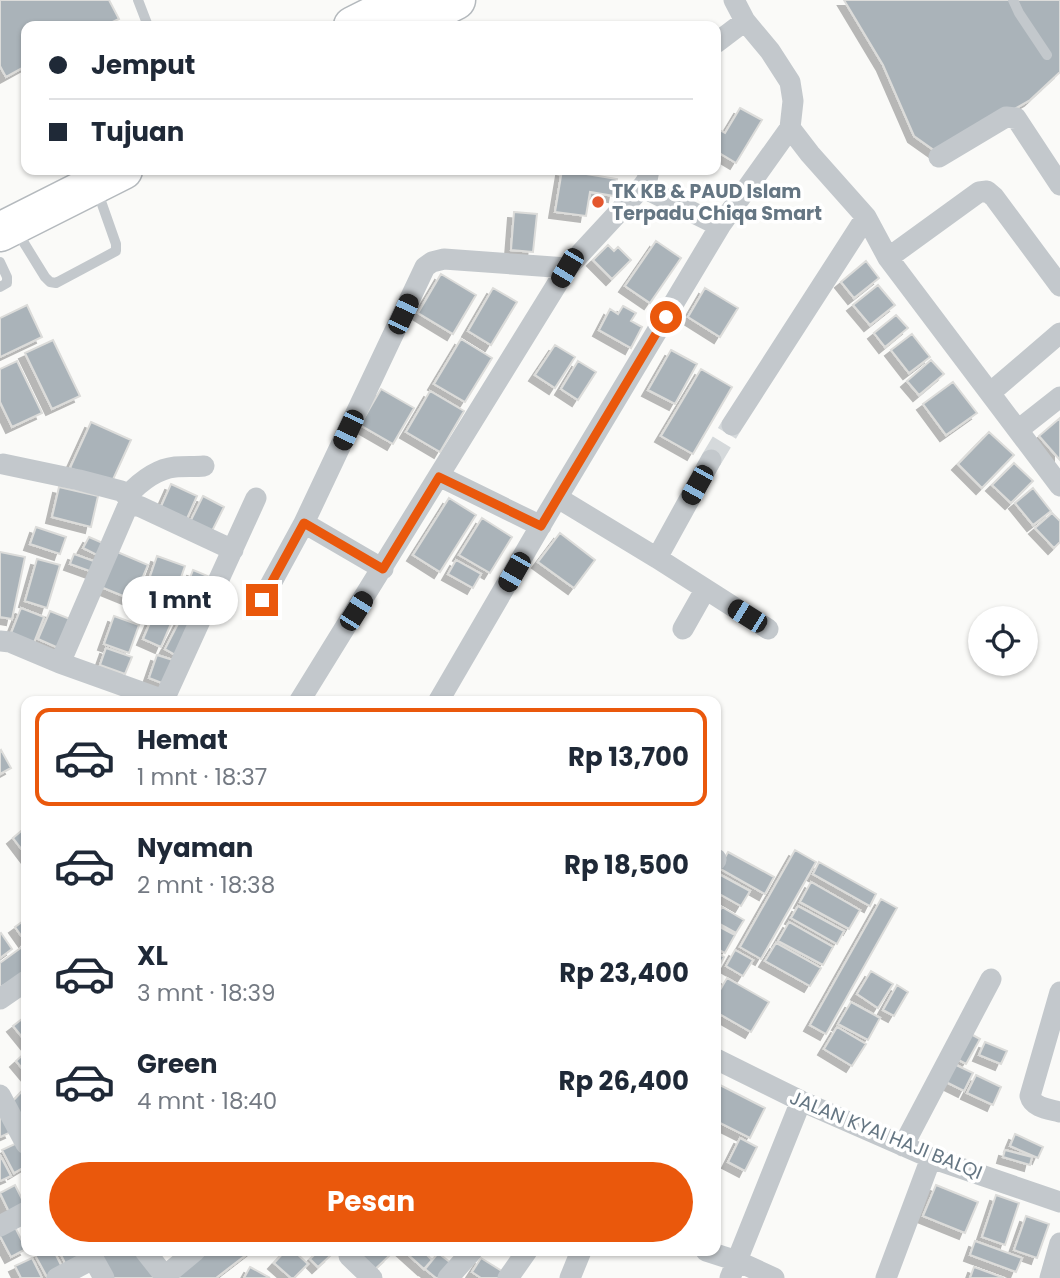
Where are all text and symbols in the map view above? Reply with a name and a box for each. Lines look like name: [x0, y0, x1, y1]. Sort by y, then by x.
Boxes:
text: Jemput: [91, 47, 195, 83]
text: Tujuan: [91, 114, 184, 150]
place label: TK KB & PAUD Islam Terpadu Chiqa Smart: [612, 178, 822, 227]
marker: TK KB & PAUD Islam Terpadu Chiqa Smart: [590, 194, 606, 210]
car: [548, 245, 587, 291]
car: [385, 291, 422, 337]
route start: [650, 301, 682, 333]
car: [330, 407, 367, 453]
car: [678, 462, 717, 508]
car: [495, 549, 534, 595]
callout: 1 mnt: [122, 576, 238, 624]
text: 1 mnt: [149, 584, 211, 616]
route end: [246, 584, 278, 616]
car: [336, 588, 377, 634]
car: [724, 596, 771, 636]
map controls: [968, 606, 1038, 676]
button: locate: [968, 606, 1038, 676]
text: Hemat: [137, 722, 228, 758]
icon: car: [53, 726, 116, 789]
text: Rp 13,700: [568, 739, 689, 775]
text: 1 mnt · 18:37: [137, 761, 267, 793]
text: Nyaman: [137, 830, 253, 866]
icon: car: [53, 834, 116, 897]
text: Rp 18,500: [564, 847, 689, 883]
text: 2 mnt · 18:38: [137, 869, 275, 901]
text: XL: [137, 938, 168, 974]
icon: car: [53, 942, 116, 1005]
text: Rp 23,400: [559, 955, 689, 991]
text: 3 mnt · 18:39: [137, 977, 275, 1009]
text: Green: [137, 1046, 218, 1082]
icon: car: [53, 1050, 116, 1113]
text: Rp 26,400: [559, 1063, 689, 1099]
street label: JALAN KYAI HAJI BALQI: [786, 1084, 986, 1186]
text: 4 mnt · 18:40: [137, 1085, 277, 1117]
button: Pesan: [49, 1162, 693, 1242]

